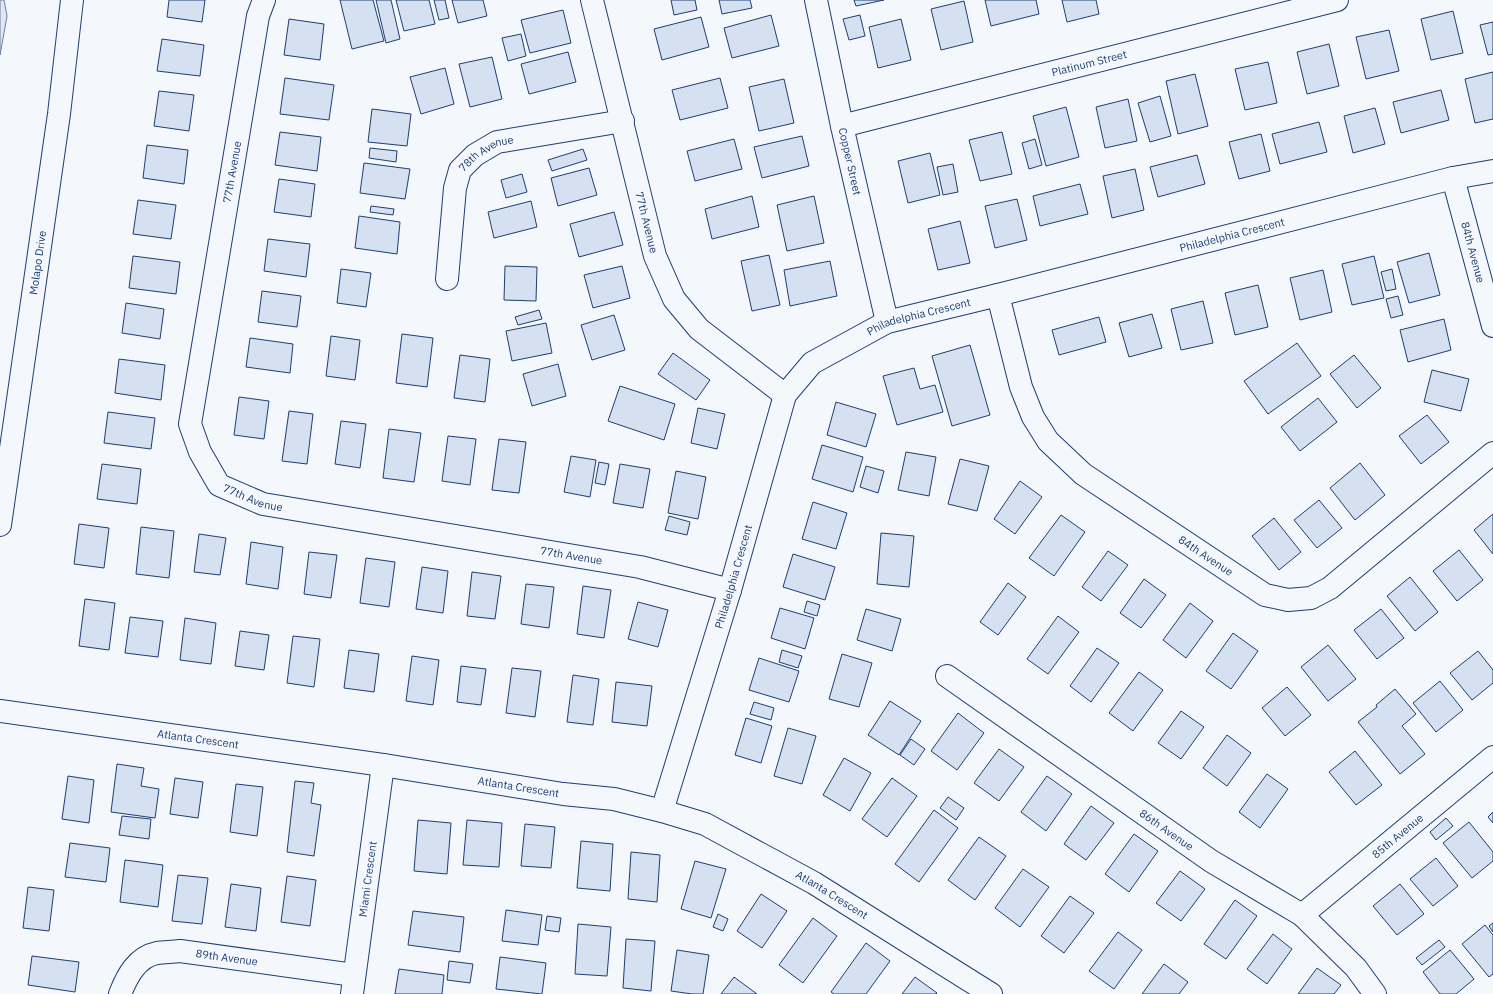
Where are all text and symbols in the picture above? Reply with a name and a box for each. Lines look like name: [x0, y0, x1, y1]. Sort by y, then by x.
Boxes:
street label: Platinum Street: [1050, 47, 1128, 79]
street label: Copper Street: [836, 126, 865, 197]
street label: 78th Avenue: [455, 132, 514, 175]
street label: 77th Avenue: [220, 140, 244, 204]
street label: 77th Avenue: [632, 190, 661, 254]
street label: Philadelphia Crescent: [1178, 215, 1286, 255]
street label: 84th Avenue: [1458, 220, 1488, 284]
street label: Molapo Drive: [26, 230, 49, 296]
street label: Philadelphia Crescent: [864, 295, 972, 339]
street label: 77th Avenue: [221, 481, 284, 514]
street label: Philadelphia Crescent: [712, 523, 755, 630]
street label: 84th Avenue: [1176, 532, 1236, 579]
street label: 77th Avenue: [539, 543, 603, 568]
street label: Atlanta Crescent: [156, 726, 240, 752]
street label: Atlanta Crescent: [477, 773, 560, 800]
street label: 86th Avenue: [1137, 806, 1196, 854]
street label: 85th Avenue: [1369, 811, 1426, 861]
street label: Miami Crescent: [355, 840, 380, 918]
street label: Atlanta Crescent: [793, 867, 871, 922]
street label: 89th Avenue: [195, 946, 259, 969]

